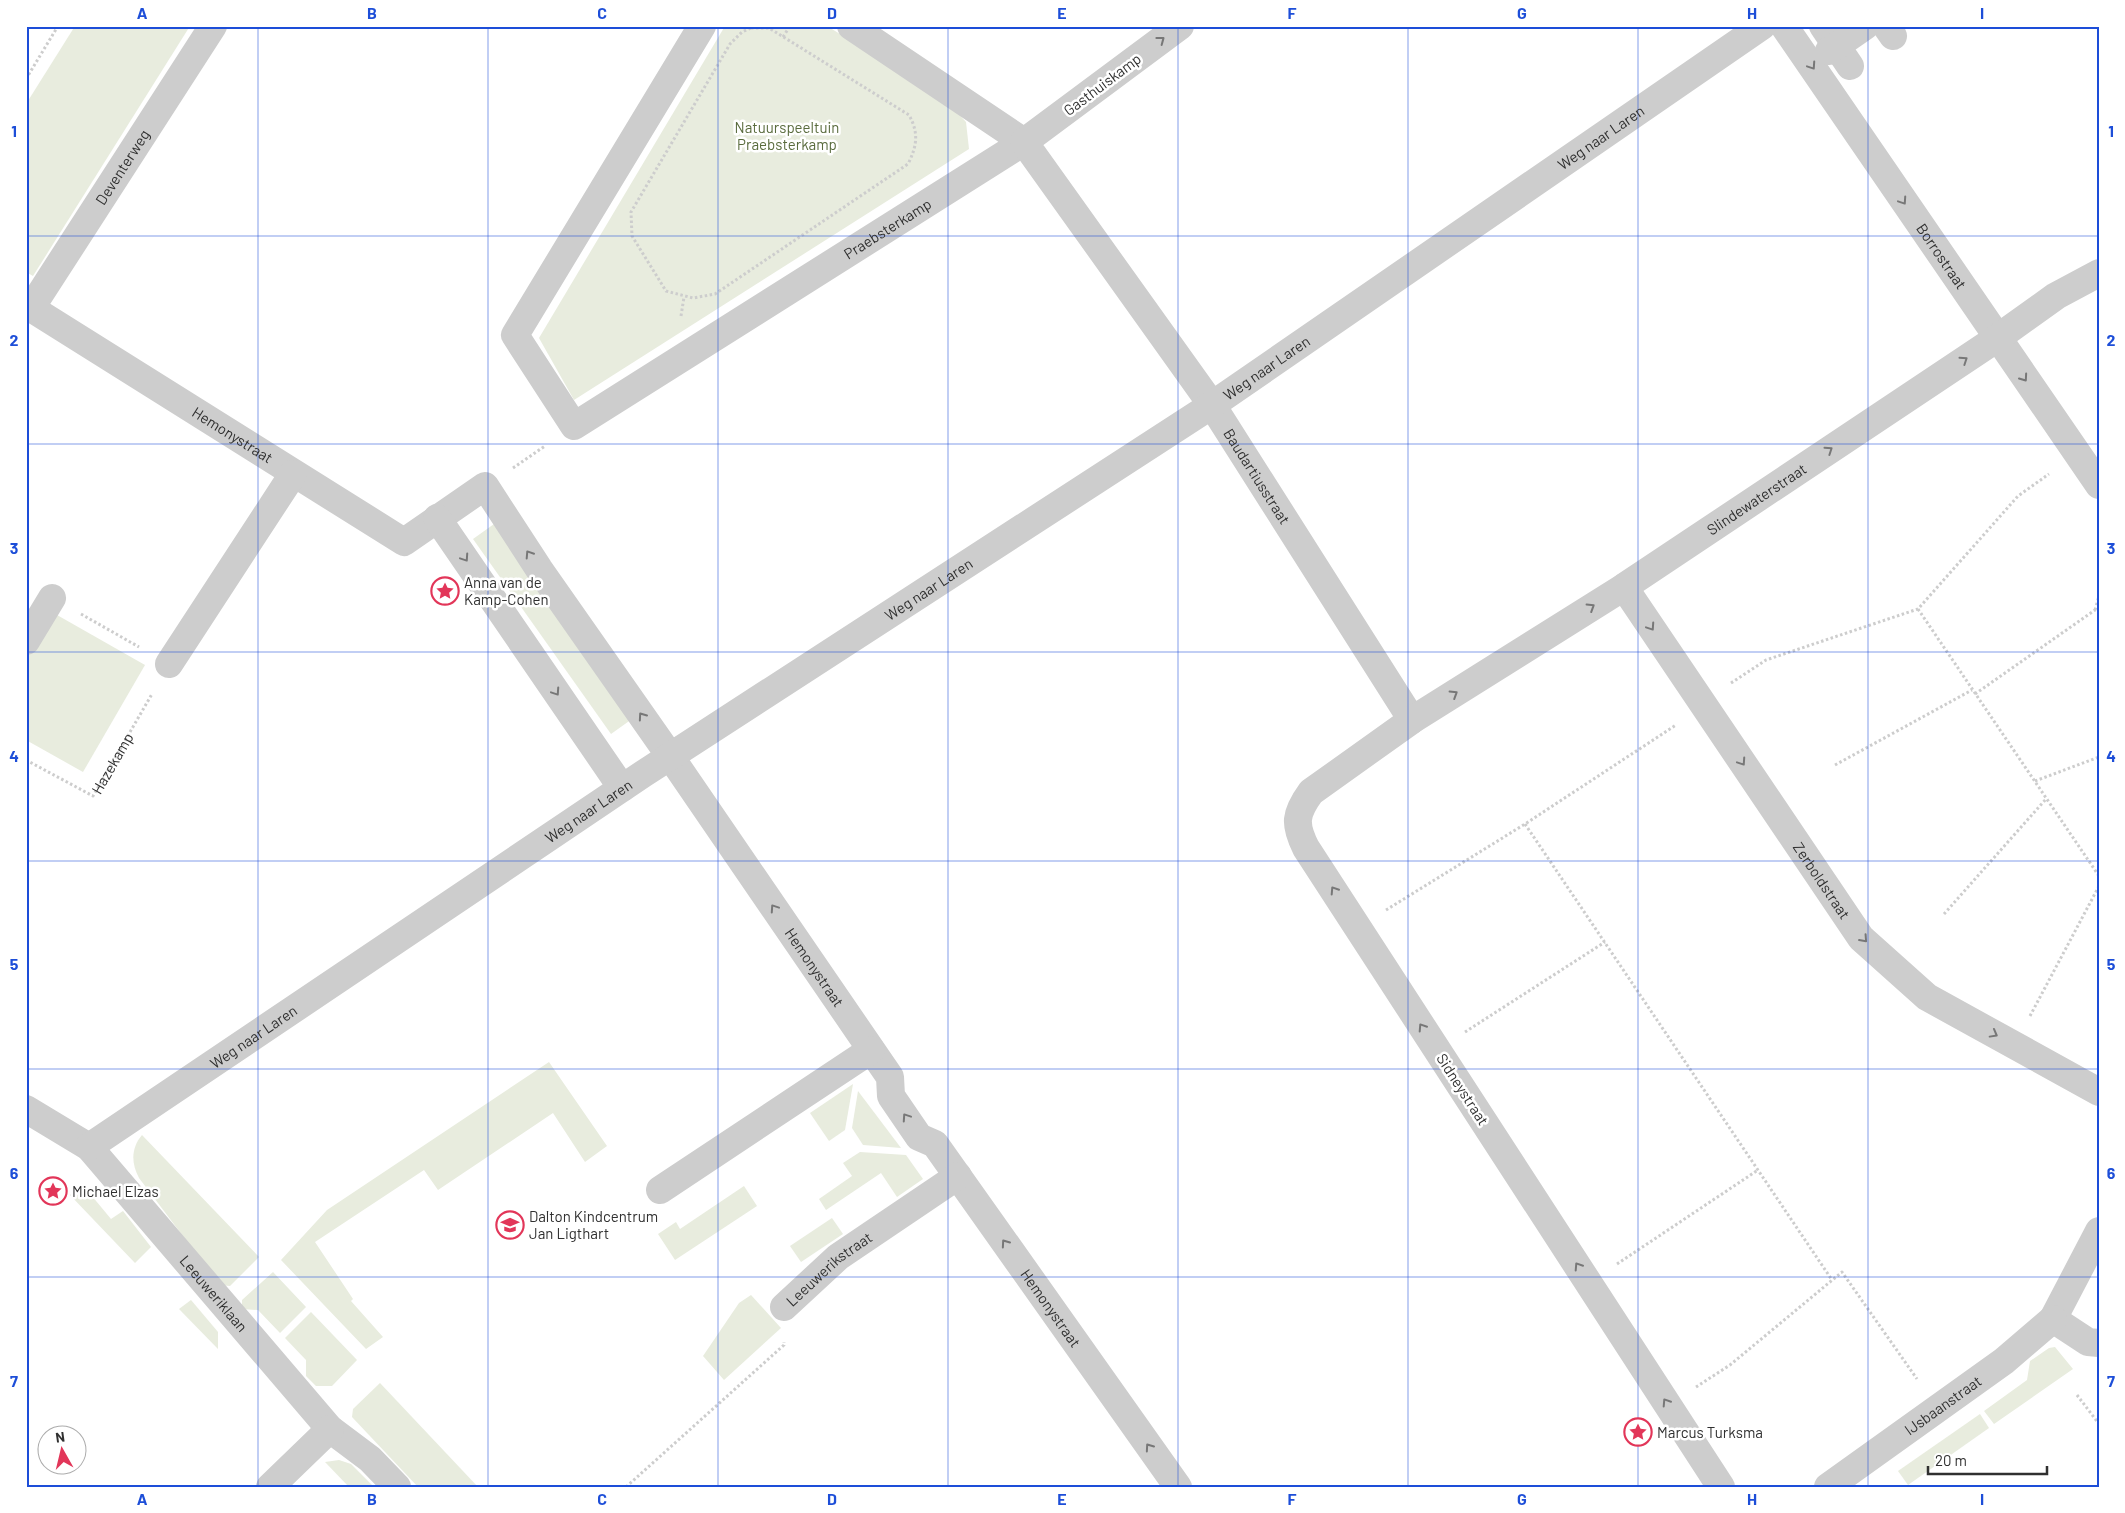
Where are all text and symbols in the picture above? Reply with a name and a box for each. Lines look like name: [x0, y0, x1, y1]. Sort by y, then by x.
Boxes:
text: A: [137, 3, 148, 22]
text: B: [367, 3, 377, 22]
text: C: [597, 3, 607, 22]
text: D: [827, 3, 837, 22]
text: E: [1057, 3, 1067, 22]
text: F: [1288, 3, 1297, 22]
text: G: [1517, 3, 1527, 22]
text: H: [1747, 3, 1757, 22]
text: I: [1980, 3, 1984, 22]
one-way arrow: [1155, 37, 1165, 46]
street label: Gasthuiskamp: [1060, 49, 1144, 119]
one-way arrow: [1806, 61, 1815, 70]
street label: Weg naar Laren: [1554, 101, 1647, 173]
park label: Natuurspeeltuin Praebsterkamp: [735, 118, 839, 153]
text: 1: [11, 121, 17, 140]
text: 1: [2108, 121, 2114, 140]
street label: Deventerweg: [91, 126, 153, 208]
street label: Praebsterkamp: [840, 194, 934, 263]
one-way arrow: [1897, 195, 1906, 205]
street label: Borrostraat: [1913, 220, 1971, 292]
text: 2: [10, 330, 19, 349]
text: 2: [2107, 330, 2116, 349]
street label: Weg naar Laren: [1220, 331, 1313, 404]
one-way arrow: [1958, 357, 1968, 366]
one-way arrow: [2018, 373, 2027, 382]
street label: Hemonystraat: [189, 403, 276, 467]
street label: Baudartiusstraat: [1220, 425, 1294, 527]
one-way arrow: [1823, 447, 1833, 456]
street label: Slindewaterstraat: [1703, 459, 1809, 538]
text: 3: [10, 538, 18, 557]
text: 3: [2107, 538, 2115, 557]
one-way arrow: [526, 551, 536, 560]
one-way arrow: [459, 552, 468, 562]
street label: Weg naar Laren: [881, 554, 976, 624]
place label: Anna van de Kamp-Cohen: [464, 573, 549, 608]
place icon: Anna van de Kamp-Cohen: [430, 576, 460, 606]
one-way arrow: [1586, 604, 1595, 614]
one-way arrow: [1645, 621, 1654, 631]
one-way arrow: [550, 686, 559, 696]
one-way arrow: [1448, 691, 1457, 700]
one-way arrow: [639, 712, 648, 722]
street label: Hazekamp: [87, 729, 137, 797]
text: 4: [9, 746, 19, 765]
text: 4: [2106, 746, 2116, 765]
one-way arrow: [1736, 756, 1745, 766]
street label: Weg naar Laren: [541, 775, 635, 846]
street label: Zerboldstraat: [1790, 839, 1854, 922]
one-way arrow: [1331, 887, 1340, 896]
one-way arrow: [771, 904, 780, 914]
street label: Hemonystraat: [781, 924, 848, 1010]
one-way arrow: [1858, 933, 1867, 942]
text: 5: [10, 954, 19, 973]
text: 5: [2107, 954, 2116, 973]
street label: Weg naar Laren: [206, 1001, 300, 1072]
one-way arrow: [1419, 1023, 1429, 1032]
one-way arrow: [1989, 1028, 1998, 1038]
street label: Sidneystraat: [1433, 1050, 1493, 1128]
one-way arrow: [903, 1114, 912, 1123]
text: 6: [10, 1163, 19, 1182]
text: 6: [2107, 1163, 2116, 1182]
place icon: Michael Elzas: [38, 1176, 68, 1206]
place label: Michael Elzas: [72, 1182, 159, 1200]
place label: Dalton Kindcentrum Jan Ligthart: [529, 1207, 658, 1242]
school or university icon: Dalton Kindcentrum Jan Ligthart: [495, 1210, 525, 1240]
street label: Leeuwerikstraat: [782, 1228, 875, 1310]
one-way arrow: [1002, 1239, 1011, 1249]
street label: Leeuweriklaan: [176, 1251, 252, 1335]
one-way arrow: [1574, 1262, 1584, 1271]
street label: Hemonystraat: [1017, 1265, 1085, 1350]
text: 7: [10, 1371, 18, 1390]
street label: IJsbaanstraat: [1901, 1371, 1985, 1439]
text: 7: [2107, 1371, 2115, 1390]
one-way arrow: [1663, 1398, 1672, 1408]
place icon: Marcus Turksma: [1623, 1417, 1653, 1447]
place label: Marcus Turksma: [1657, 1423, 1763, 1441]
north arrow: [38, 1426, 88, 1476]
text: N: [54, 1428, 66, 1446]
scale bar: [1928, 1443, 2046, 1475]
one-way arrow: [1147, 1444, 1155, 1453]
text: 20 m: [1935, 1451, 1967, 1469]
text: A: [137, 1489, 148, 1508]
text: B: [367, 1489, 377, 1508]
text: C: [597, 1489, 607, 1508]
text: D: [827, 1489, 837, 1508]
text: E: [1057, 1489, 1067, 1508]
text: F: [1288, 1489, 1297, 1508]
text: G: [1517, 1489, 1527, 1508]
text: H: [1747, 1489, 1757, 1508]
text: I: [1980, 1489, 1984, 1508]

